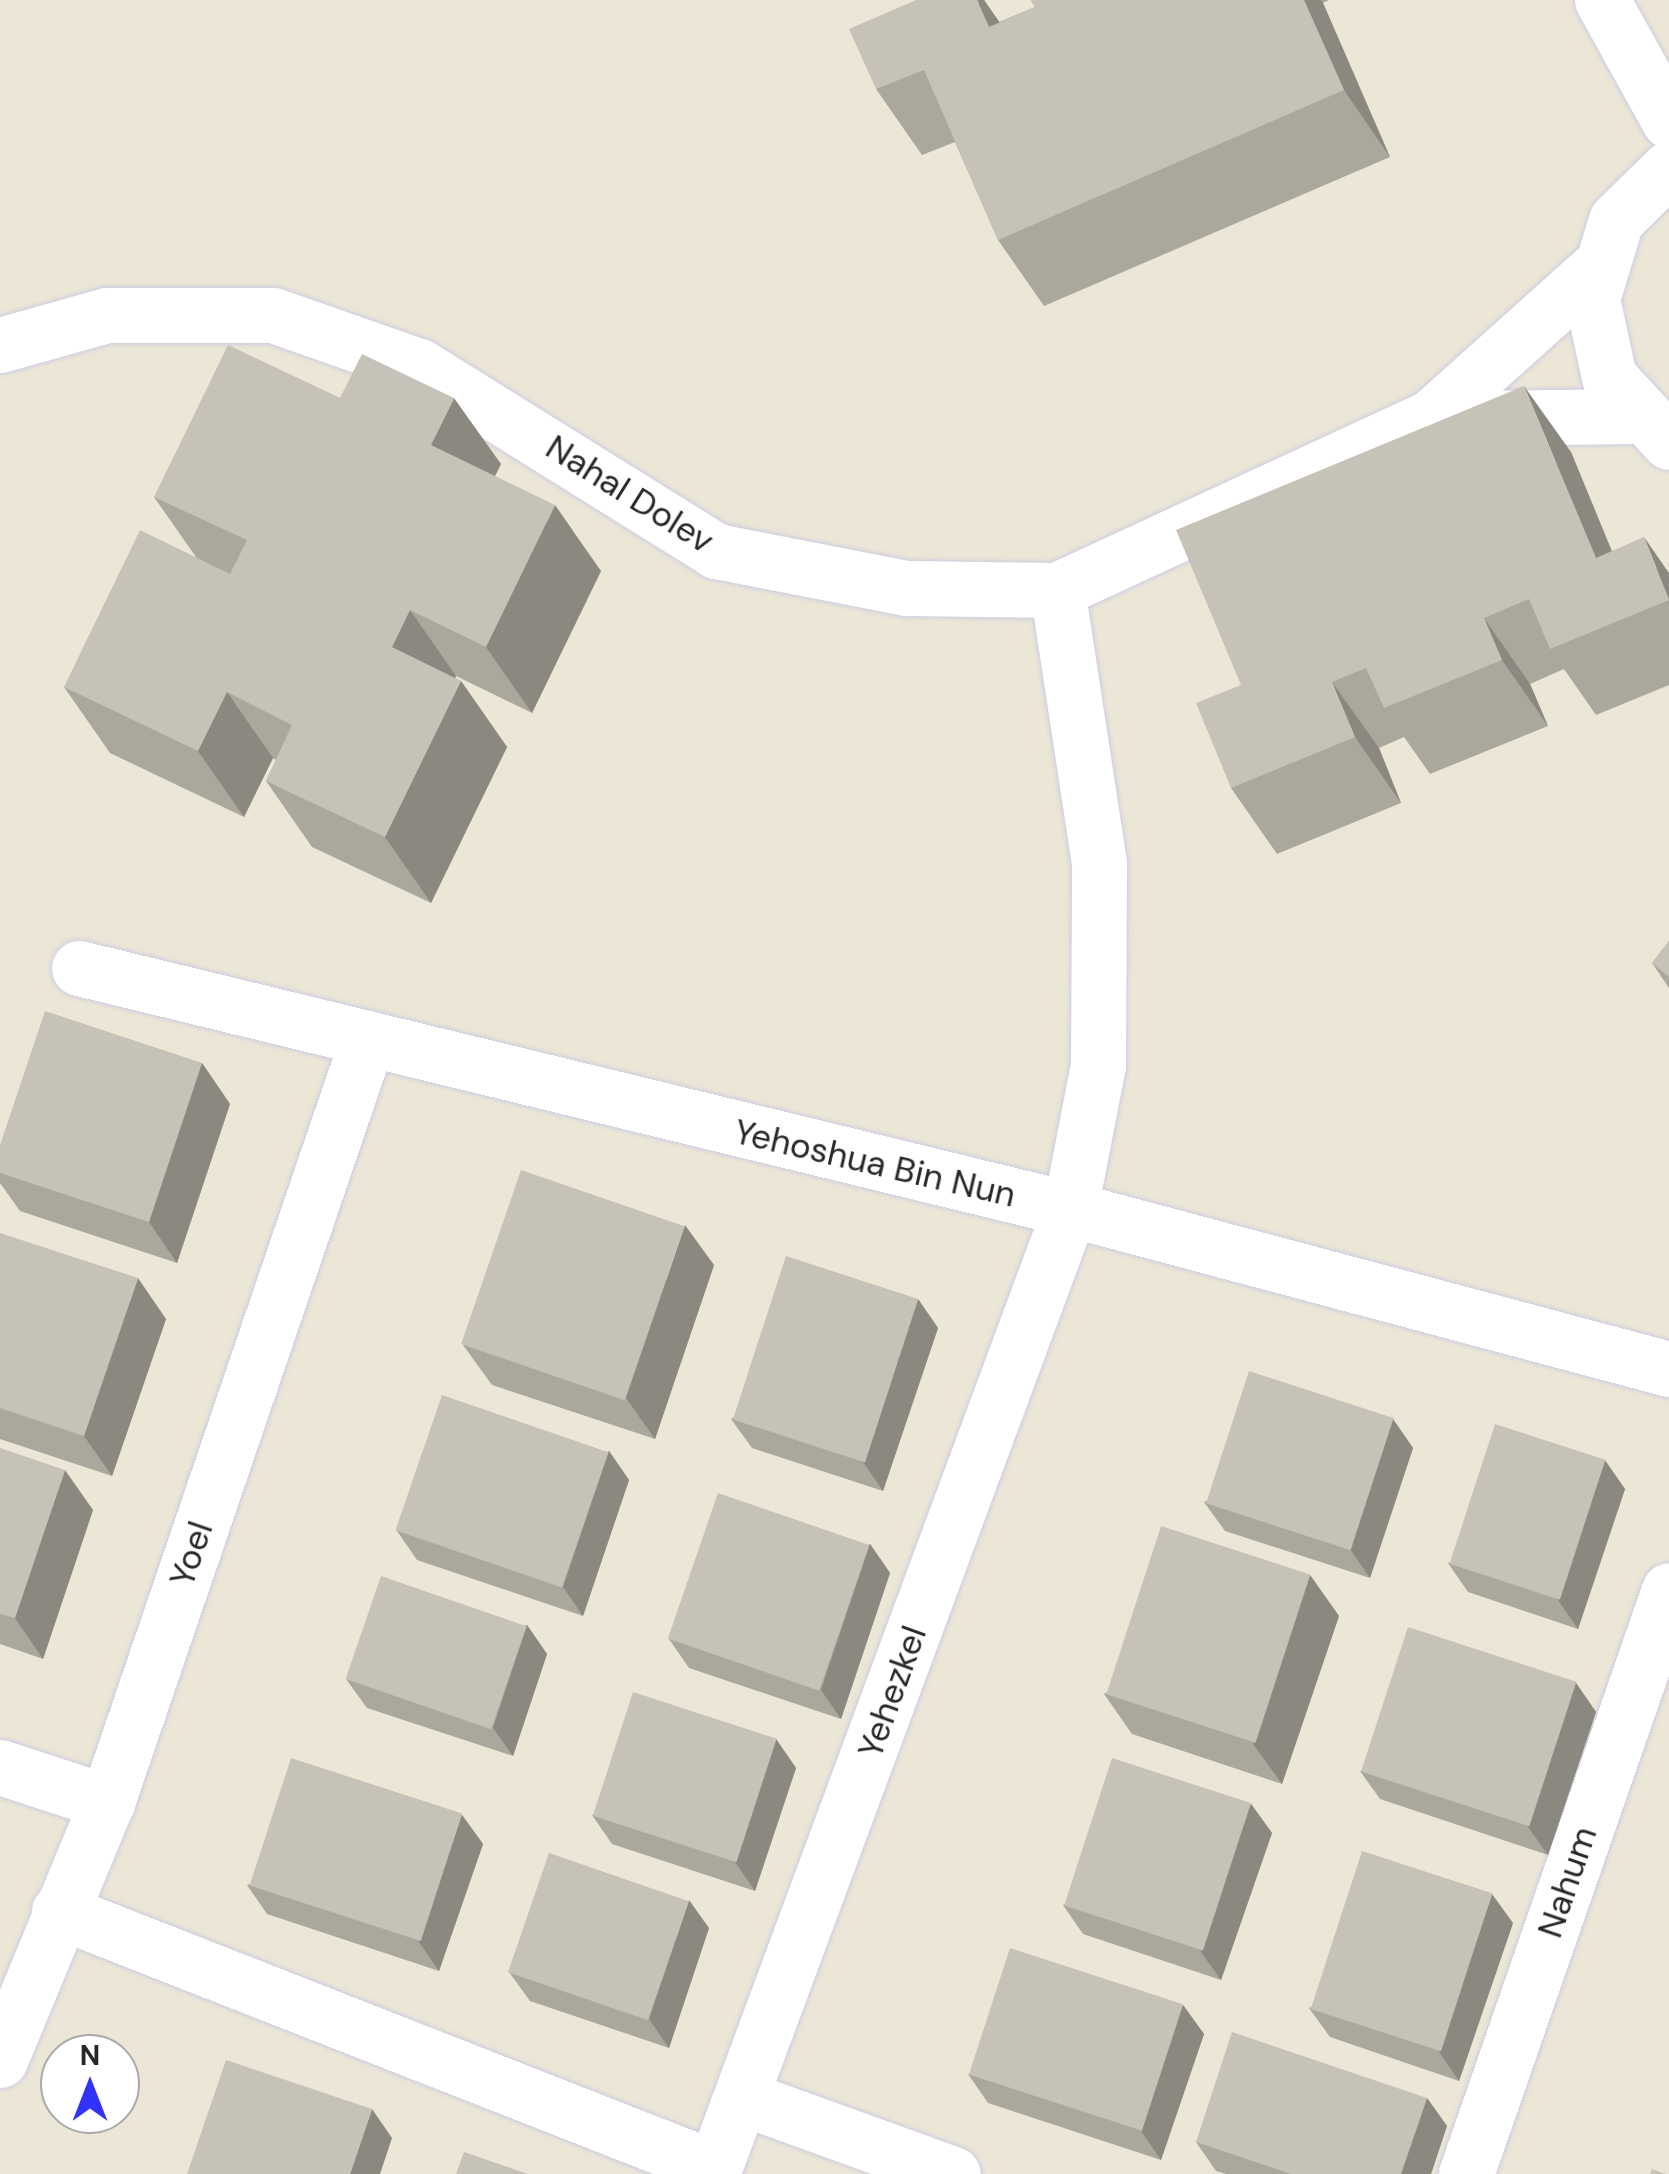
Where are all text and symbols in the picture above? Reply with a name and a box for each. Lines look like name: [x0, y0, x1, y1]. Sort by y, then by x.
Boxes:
street label: Nahal Dolev: [538, 426, 722, 562]
street label: Yehoshua Bin Nun: [730, 1110, 1020, 1216]
street label: Yoel: [160, 1516, 222, 1592]
street label: Yehezkel: [849, 1620, 935, 1764]
street label: Nahum: [1528, 1821, 1606, 1943]
north arrow: [40, 2034, 140, 2134]
text: N: [80, 2037, 100, 2074]

